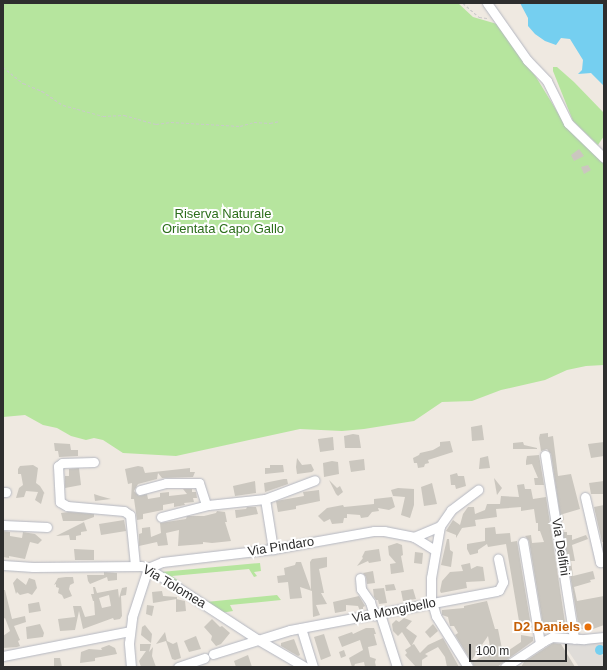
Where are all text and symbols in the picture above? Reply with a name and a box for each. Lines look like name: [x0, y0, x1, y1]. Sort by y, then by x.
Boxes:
park label: Riserva Naturale Orientata Capo Gallo: [162, 207, 284, 238]
street label: Via Delfini: [548, 517, 572, 577]
street label: Via Pindaro: [247, 534, 315, 560]
street label: Via Tolomea: [139, 562, 209, 612]
street label: Via Mongibello: [351, 595, 437, 627]
place label: D2 Daniels: [514, 619, 580, 635]
marker: D2 Daniels: [583, 622, 593, 632]
scale bar: [471, 636, 569, 662]
text: 100 m: [476, 644, 509, 658]

